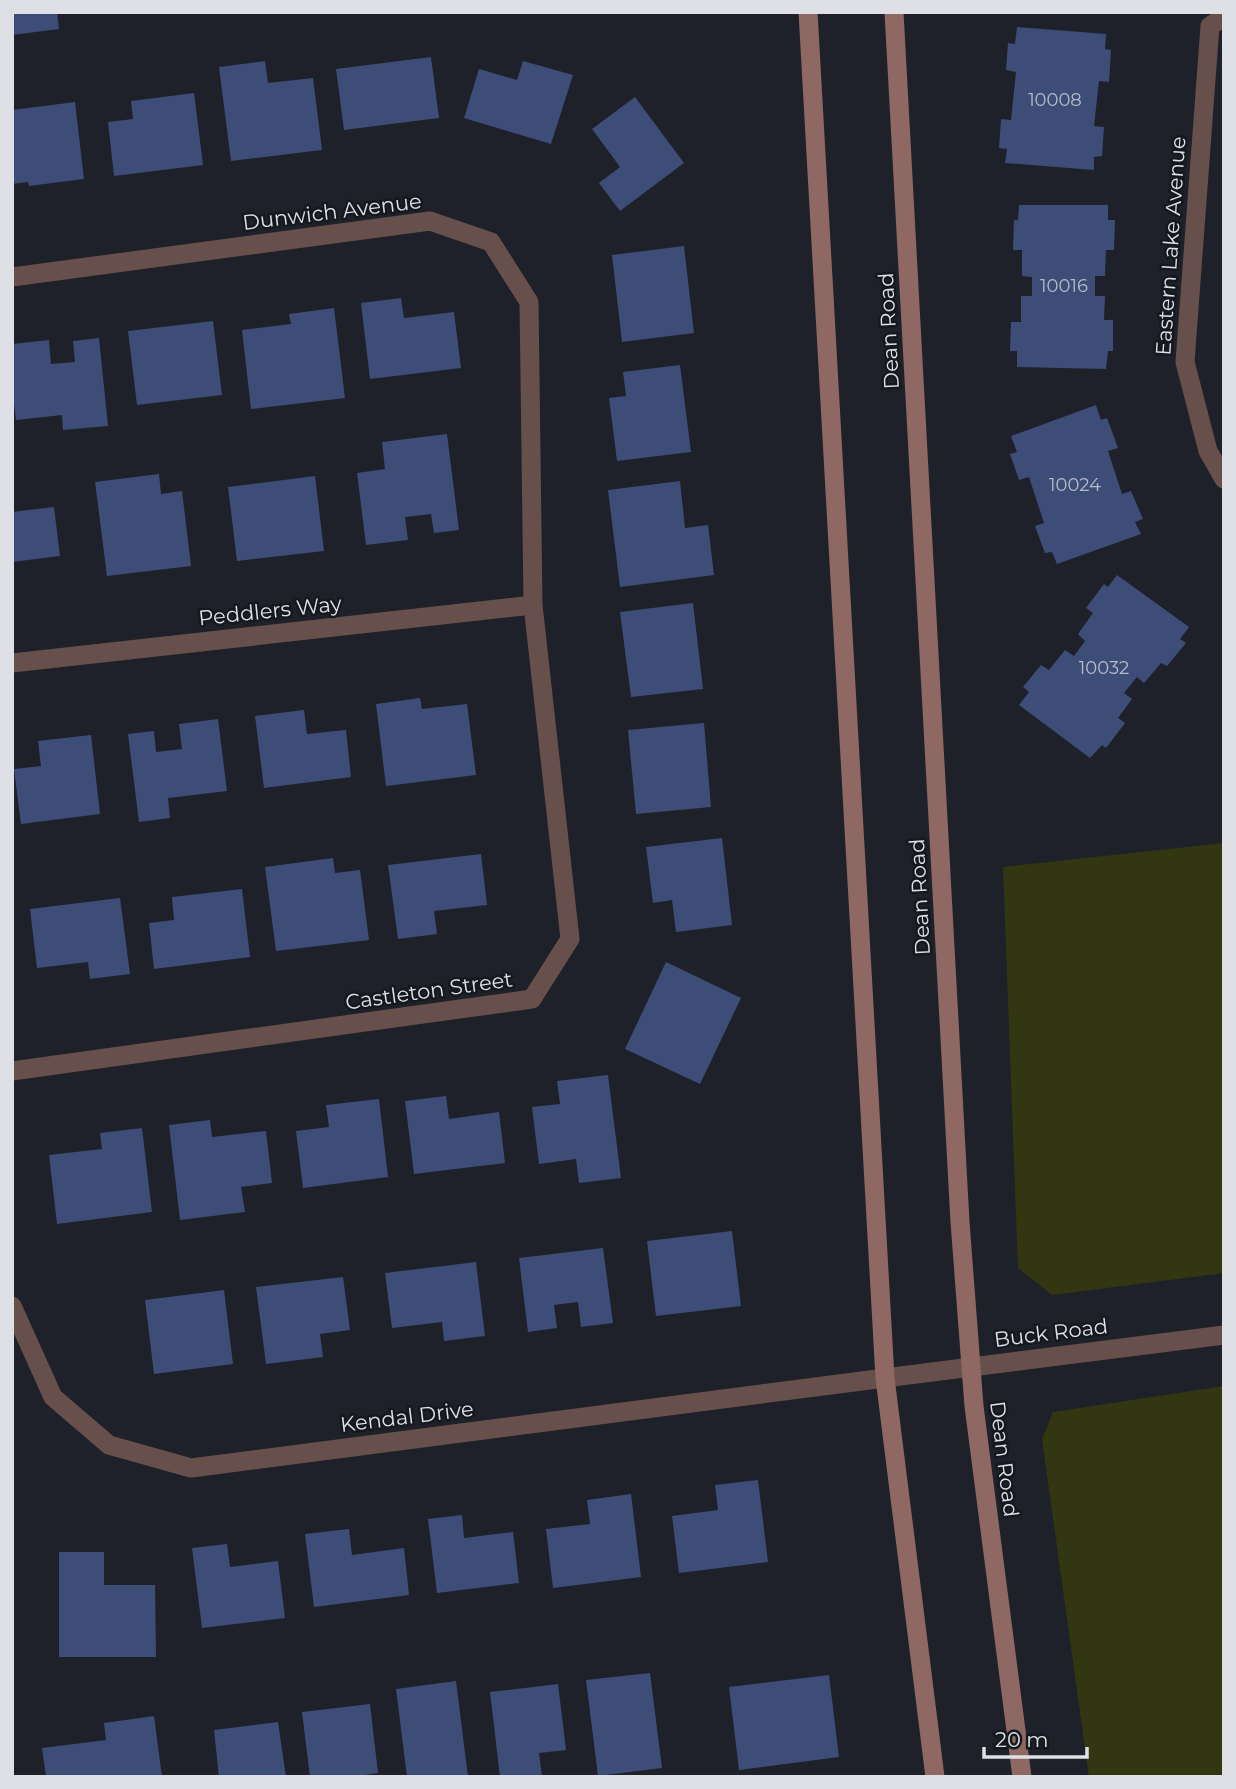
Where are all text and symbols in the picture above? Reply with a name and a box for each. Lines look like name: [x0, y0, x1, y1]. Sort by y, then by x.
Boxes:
house number: 10008: [1028, 89, 1082, 111]
street label: Eastern Lake Avenue: [1150, 136, 1191, 356]
street label: Dunwich Avenue: [241, 188, 423, 235]
street label: Dean Road: [873, 272, 904, 390]
house number: 10016: [1040, 275, 1088, 297]
house number: 10024: [1049, 474, 1101, 496]
street label: Peddlers Way: [197, 590, 343, 630]
house number: 10032: [1079, 657, 1129, 679]
street label: Dean Road: [904, 838, 935, 956]
street label: Castleton Street: [344, 966, 514, 1015]
street label: Buck Road: [993, 1313, 1109, 1352]
street label: Kendal Drive: [339, 1396, 475, 1437]
street label: Dean Road: [985, 1399, 1024, 1518]
scale bar: [984, 1716, 1087, 1760]
text: 20 m: [995, 1727, 1049, 1752]

